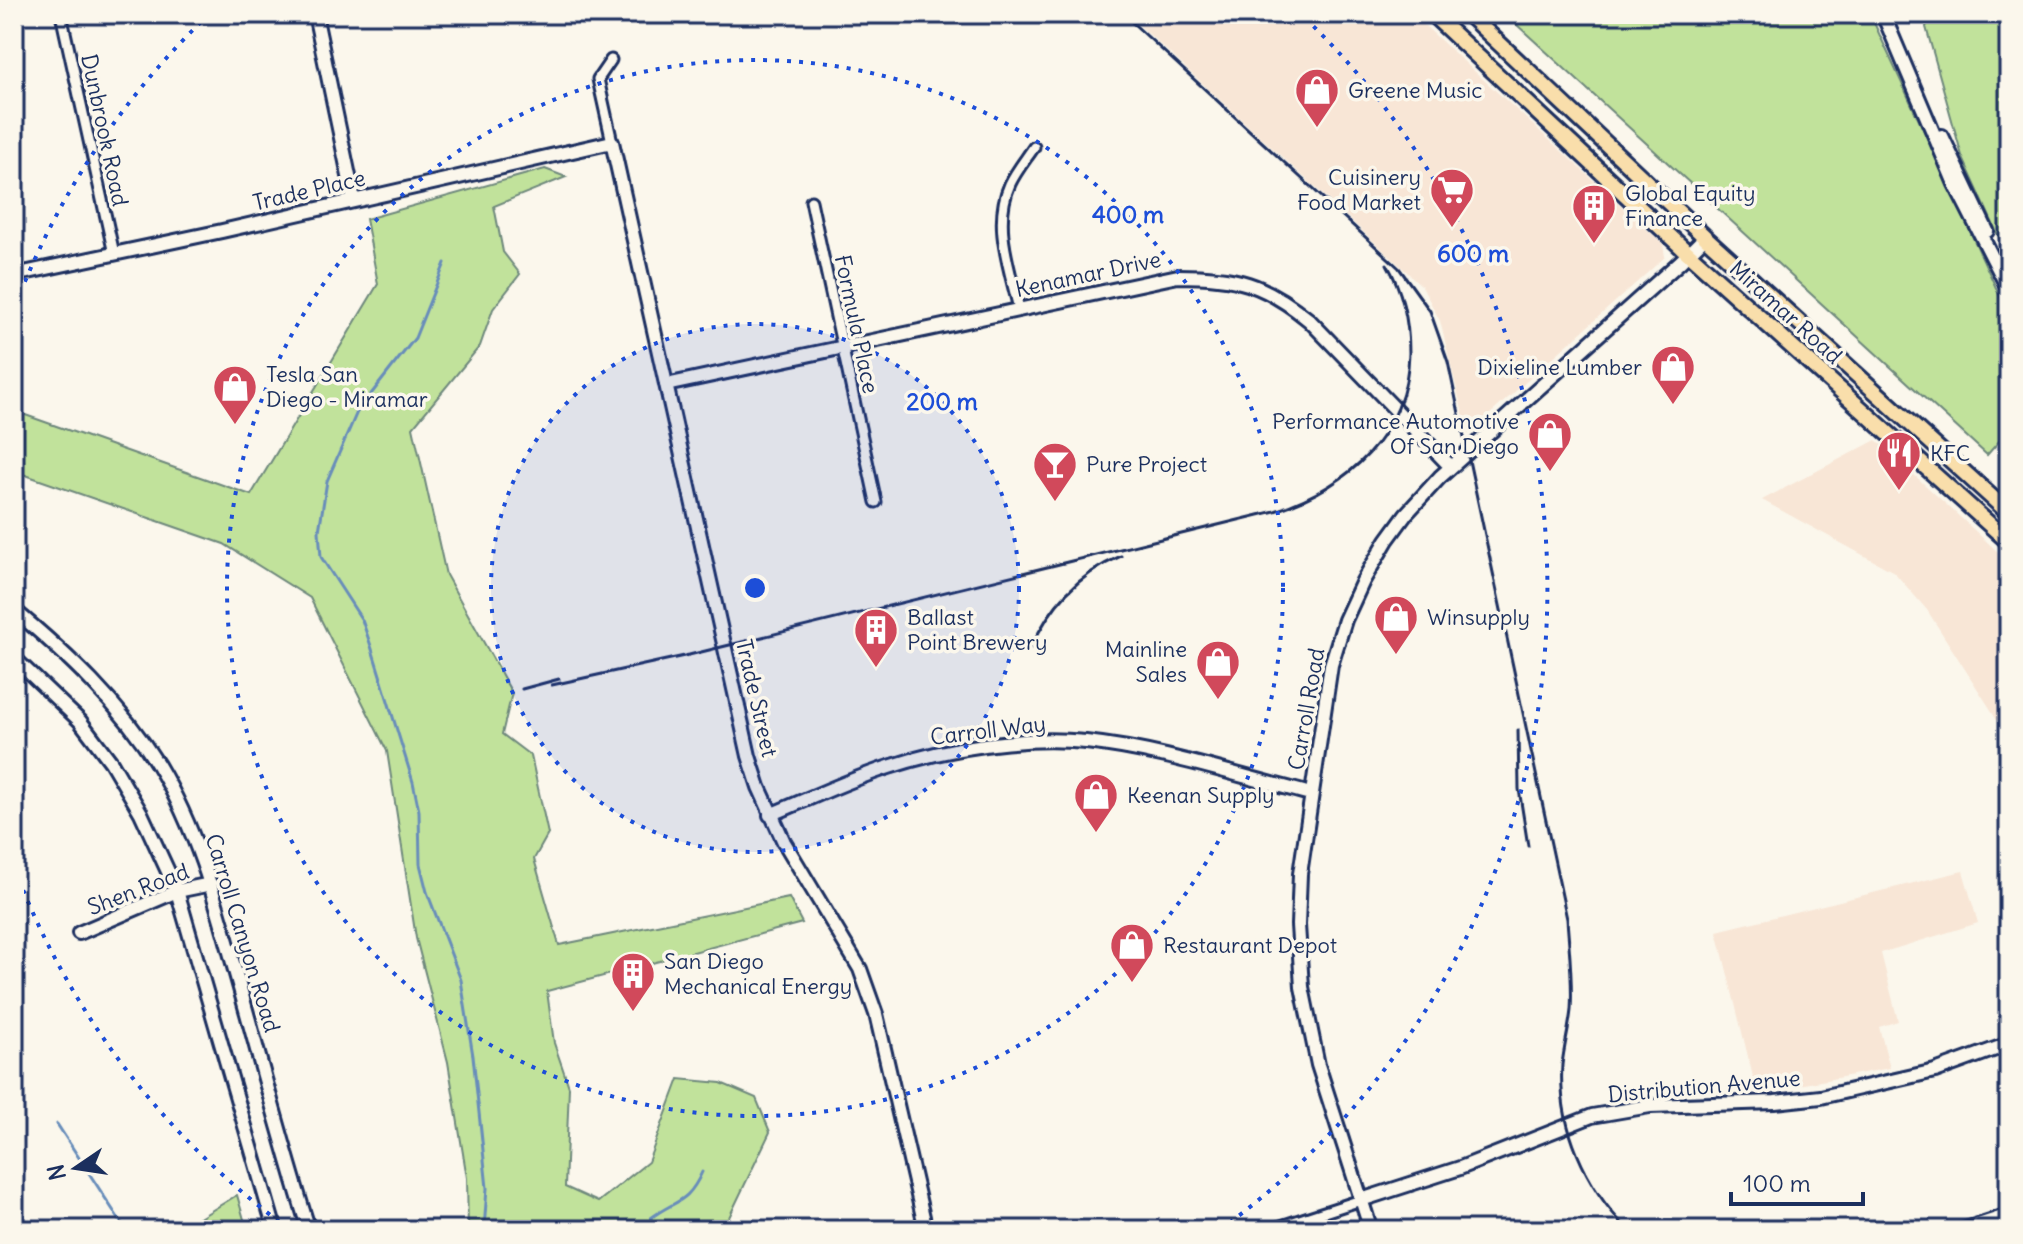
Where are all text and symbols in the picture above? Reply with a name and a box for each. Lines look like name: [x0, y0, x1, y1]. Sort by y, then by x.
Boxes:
street label: Dunbrook Road: [75, 51, 135, 209]
shop icon: Greene Music: [1293, 66, 1341, 129]
place label: Greene Music: [1348, 76, 1482, 104]
street label: Trade Place: [250, 163, 368, 217]
place label: Cuisinery Food Market: [1297, 163, 1421, 216]
supermarket icon: Cuisinery Food Market: [1428, 166, 1476, 229]
place label: Global Equity Finance: [1625, 179, 1756, 232]
building icon: Global Equity Finance: [1570, 182, 1618, 245]
text: 400 m: [1092, 199, 1164, 229]
text: 600 m: [1437, 238, 1509, 268]
street label: Kenamar Drive: [1013, 245, 1163, 303]
street label: Formula Place: [829, 252, 885, 396]
street label: Miramar Road: [1724, 254, 1848, 370]
shop icon: Dixieline Lumber: [1649, 343, 1697, 406]
place label: Dixieline Lumber: [1477, 353, 1642, 381]
place label: Tesla San Diego - Miramar: [266, 360, 428, 413]
shop icon: Tesla San Diego - Miramar: [211, 363, 259, 426]
text: 200 m: [906, 386, 978, 416]
place label: Performance Automotive Of San Diego: [1272, 407, 1519, 460]
shop icon: Performance Automotive Of San Diego: [1526, 410, 1574, 473]
restaurant icon: KFC: [1875, 429, 1923, 492]
place label: KFC: [1930, 439, 1970, 467]
bar icon: Pure Project: [1031, 440, 1079, 503]
place label: Pure Project: [1086, 450, 1207, 478]
centre of rings: [741, 574, 769, 602]
shop icon: Winsupply: [1372, 593, 1420, 656]
place label: Ballast Point Brewery: [907, 603, 1047, 656]
place label: Winsupply: [1427, 603, 1530, 631]
building icon: Ballast Point Brewery: [852, 606, 900, 669]
place label: Mainline Sales: [1105, 635, 1187, 688]
street label: Trade Street: [730, 636, 784, 760]
shop icon: Mainline Sales: [1194, 638, 1242, 701]
street label: Carroll Road: [1281, 646, 1331, 772]
street label: Carroll Way: [929, 709, 1047, 751]
shop icon: Keenan Supply: [1072, 771, 1120, 834]
place label: Keenan Supply: [1127, 781, 1275, 809]
street label: Carroll Canyon Road: [199, 830, 287, 1036]
street label: Shen Road: [83, 857, 193, 921]
shop icon: Restaurant Depot: [1108, 921, 1156, 984]
place label: Restaurant Depot: [1163, 931, 1337, 959]
place label: San Diego Mechanical Energy: [664, 947, 852, 1000]
building icon: San Diego Mechanical Energy: [609, 950, 657, 1013]
street label: Distribution Avenue: [1607, 1064, 1801, 1108]
north arrow: [36, 1128, 116, 1208]
scale bar: [1731, 1156, 1863, 1206]
text: N: [41, 1162, 72, 1183]
text: 100 m: [1743, 1168, 1811, 1198]

